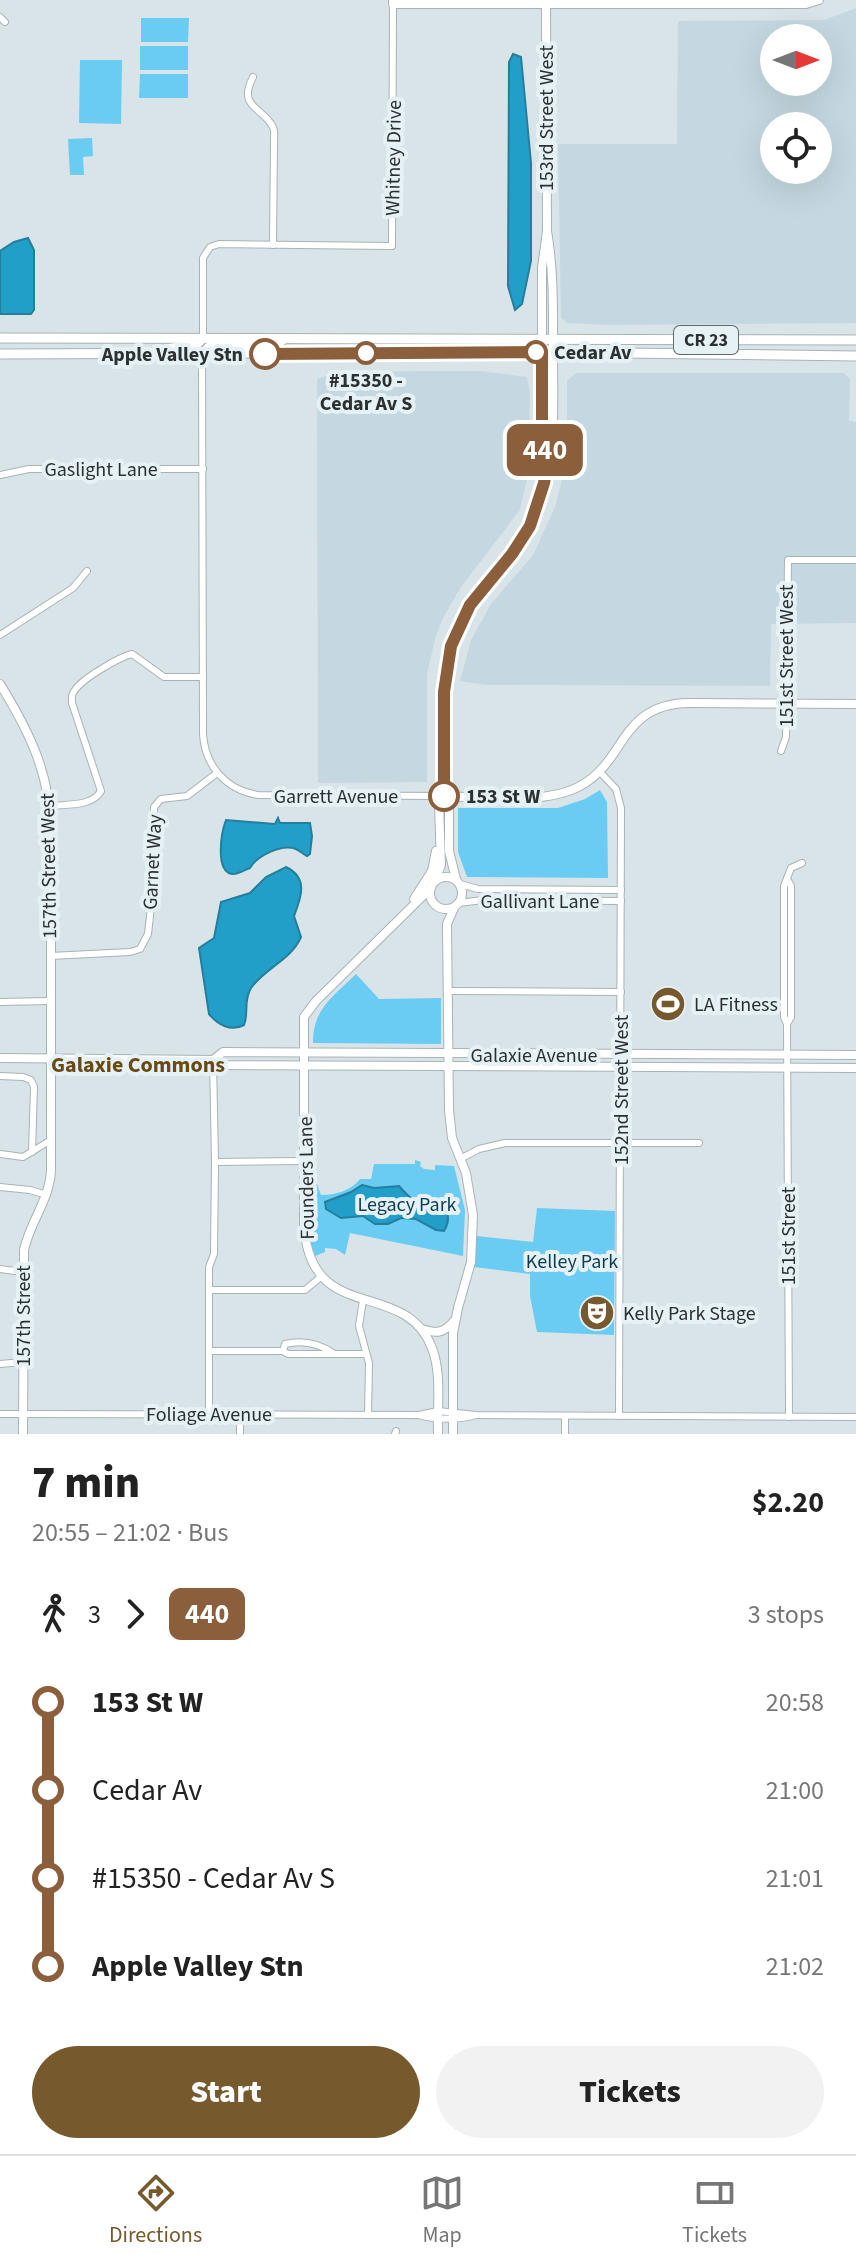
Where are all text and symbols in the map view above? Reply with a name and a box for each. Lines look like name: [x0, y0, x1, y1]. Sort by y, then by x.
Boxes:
north arrow: [760, 24, 832, 96]
map controls: [760, 24, 832, 184]
street label: 153rd Street West: [533, 45, 561, 191]
street label: Whitney Drive: [379, 100, 409, 216]
button: locate: [760, 112, 832, 184]
road number: CR 23: [674, 326, 738, 354]
marker: Apple Valley Stn: [250, 339, 280, 369]
place label: Cedar Av: [554, 339, 632, 367]
place label: Apple Valley Stn: [101, 341, 243, 369]
marker: Cedar Av: [525, 341, 547, 363]
marker: #15350 - Cedar Av S: [355, 342, 377, 364]
place label: #15350 - Cedar Av S: [320, 367, 412, 418]
line badge: 440: [499, 424, 591, 476]
text: 440: [523, 430, 567, 470]
street label: Gaslight Lane: [44, 456, 158, 484]
street label: 151st Street West: [773, 584, 801, 728]
marker: 153 St W: [429, 781, 459, 811]
street label: Garrett Avenue: [274, 783, 398, 811]
place label: 153 St W: [466, 783, 540, 811]
street label: 157th Street West: [34, 793, 64, 939]
street label: Garnet Way: [137, 813, 170, 911]
street label: Gallivant Lane: [481, 888, 600, 916]
sports icon: LA Fitness: [649, 985, 687, 1023]
place label: LA Fitness: [694, 991, 778, 1019]
street label: 152nd Street West: [608, 1015, 636, 1165]
street label: Galaxie Avenue: [471, 1042, 598, 1070]
district label: Galaxie Commons: [51, 1049, 225, 1081]
street label: Founders Lane: [292, 1116, 322, 1240]
street label: 151st Street: [775, 1186, 803, 1285]
park label: Legacy Park: [357, 1191, 457, 1219]
park label: Kelley Park: [526, 1248, 618, 1276]
street label: 157th Street: [10, 1265, 38, 1367]
theatre icon: Kelly Park Stage: [578, 1294, 616, 1332]
place label: Kelly Park Stage: [623, 1300, 756, 1328]
street label: Foliage Avenue: [146, 1401, 272, 1429]
text: 7 min: [32, 1452, 140, 1515]
text: $2.20: [752, 1481, 824, 1524]
text: 20:55 – 21:02 · Bus: [32, 1514, 228, 1551]
icon: walk: [32, 1592, 76, 1636]
icon: forward: [113, 1592, 157, 1636]
text: 440: [185, 1594, 229, 1634]
text: 3: [88, 1596, 101, 1633]
text: 3 stops: [748, 1596, 824, 1633]
text: 153 St W: [92, 1681, 203, 1724]
text: 20:58: [766, 1684, 824, 1721]
text: Cedar Av: [92, 1769, 202, 1812]
text: 21:00: [766, 1772, 824, 1809]
text: #15350 - Cedar Av S: [92, 1857, 335, 1900]
text: 21:01: [766, 1860, 824, 1897]
text: Apple Valley Stn: [92, 1945, 304, 1988]
text: 21:02: [766, 1948, 824, 1985]
button: Start: [32, 2046, 420, 2138]
button: Tickets: [436, 2046, 824, 2138]
tab: Directions: [109, 2171, 202, 2251]
tab: Map: [420, 2171, 464, 2251]
tab: Tickets: [682, 2171, 747, 2251]

